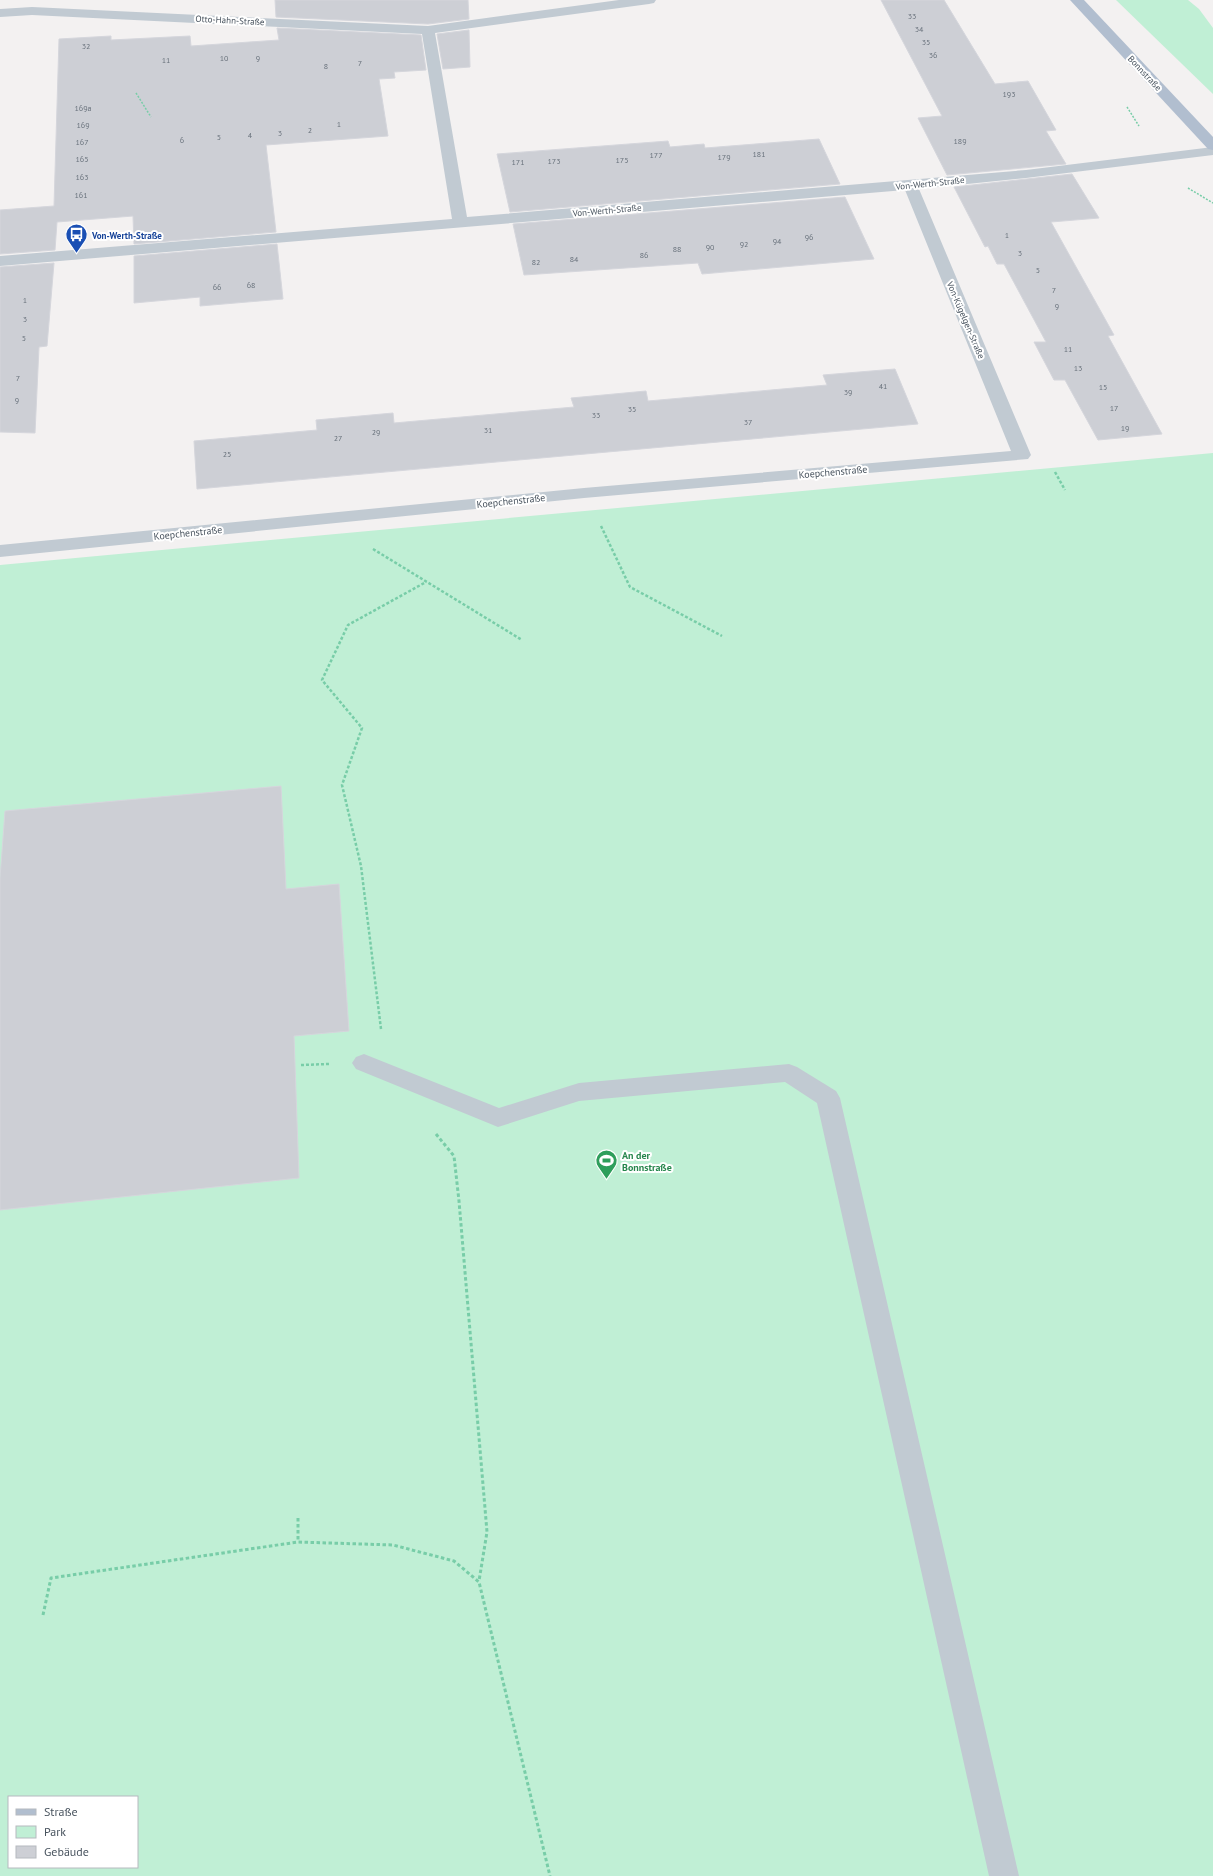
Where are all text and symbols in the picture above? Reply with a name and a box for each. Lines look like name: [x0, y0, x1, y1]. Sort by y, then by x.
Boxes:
house number: 33: [908, 11, 916, 21]
street label: Otto-Hahn-Straße: [195, 13, 265, 27]
house number: 34: [915, 24, 924, 34]
house number: 35: [922, 37, 930, 47]
house number: 32: [82, 41, 90, 51]
house number: 36: [929, 50, 937, 60]
house number: 10: [220, 53, 229, 63]
house number: 9: [256, 53, 260, 63]
street label: Bonnstraße: [1126, 53, 1164, 93]
house number: 11: [162, 55, 170, 65]
house number: 7: [358, 58, 362, 68]
house number: 8: [324, 61, 328, 71]
house number: 193: [1002, 89, 1016, 99]
house number: 169a: [74, 103, 92, 113]
house number: 1: [337, 119, 341, 129]
house number: 169: [76, 120, 90, 130]
house number: 2: [308, 125, 312, 135]
house number: 3: [278, 128, 282, 138]
house number: 4: [248, 130, 253, 140]
house number: 5: [217, 132, 221, 142]
house number: 6: [180, 135, 184, 145]
house number: 189: [953, 136, 967, 146]
house number: 167: [75, 137, 89, 147]
house number: 181: [752, 149, 766, 159]
house number: 177: [649, 150, 663, 160]
house number: 179: [717, 152, 731, 162]
house number: 165: [75, 154, 89, 164]
house number: 175: [615, 155, 629, 165]
house number: 173: [547, 156, 561, 166]
house number: 171: [511, 157, 525, 167]
house number: 163: [75, 172, 89, 182]
street label: Von-Werth-Straße: [894, 174, 965, 192]
house number: 161: [74, 190, 88, 200]
street label: Von-Werth-Straße: [571, 201, 642, 219]
bus stop icon: Von-Werth-Straße: [64, 222, 90, 255]
place label: Von-Werth-Straße: [91, 230, 162, 241]
house number: 1: [1005, 230, 1009, 240]
house number: 96: [805, 232, 813, 242]
house number: 94: [773, 236, 782, 246]
house number: 92: [740, 239, 748, 249]
house number: 90: [706, 242, 715, 252]
house number: 88: [673, 244, 681, 254]
house number: 3: [1018, 248, 1022, 258]
house number: 86: [640, 250, 648, 260]
house number: 84: [570, 254, 579, 264]
house number: 82: [532, 257, 540, 267]
house number: 5: [1036, 265, 1040, 275]
street label: Von-Kügelgen-Straße: [944, 279, 987, 361]
house number: 68: [247, 280, 255, 290]
house number: 66: [213, 282, 221, 292]
house number: 7: [1052, 285, 1056, 295]
house number: 1: [23, 295, 27, 305]
house number: 9: [1055, 301, 1059, 311]
house number: 3: [23, 314, 27, 324]
house number: 5: [22, 333, 26, 343]
house number: 11: [1064, 344, 1072, 354]
house number: 13: [1074, 363, 1082, 373]
house number: 7: [16, 373, 20, 383]
house number: 41: [879, 381, 887, 391]
house number: 15: [1099, 382, 1107, 392]
house number: 39: [844, 387, 852, 397]
house number: 9: [15, 395, 19, 405]
house number: 17: [1110, 403, 1118, 413]
house number: 35: [628, 404, 636, 414]
house number: 33: [592, 410, 600, 420]
house number: 37: [744, 417, 752, 427]
house number: 19: [1121, 423, 1129, 433]
house number: 31: [484, 425, 492, 435]
house number: 29: [372, 427, 380, 437]
house number: 27: [334, 433, 342, 443]
house number: 25: [223, 449, 231, 459]
street label: Koepchenstraße: [798, 463, 868, 481]
street label: Koepchenstraße: [476, 491, 546, 511]
street label: Koepchenstraße: [153, 523, 223, 543]
sports icon: An der Bonnstraße: [593, 1148, 619, 1181]
place label: An der Bonnstraße: [622, 1149, 672, 1174]
legend: [8, 1796, 138, 1868]
text: Straße: [44, 1804, 78, 1819]
text: Park: [44, 1824, 66, 1839]
text: Gebäude: [44, 1844, 89, 1859]

